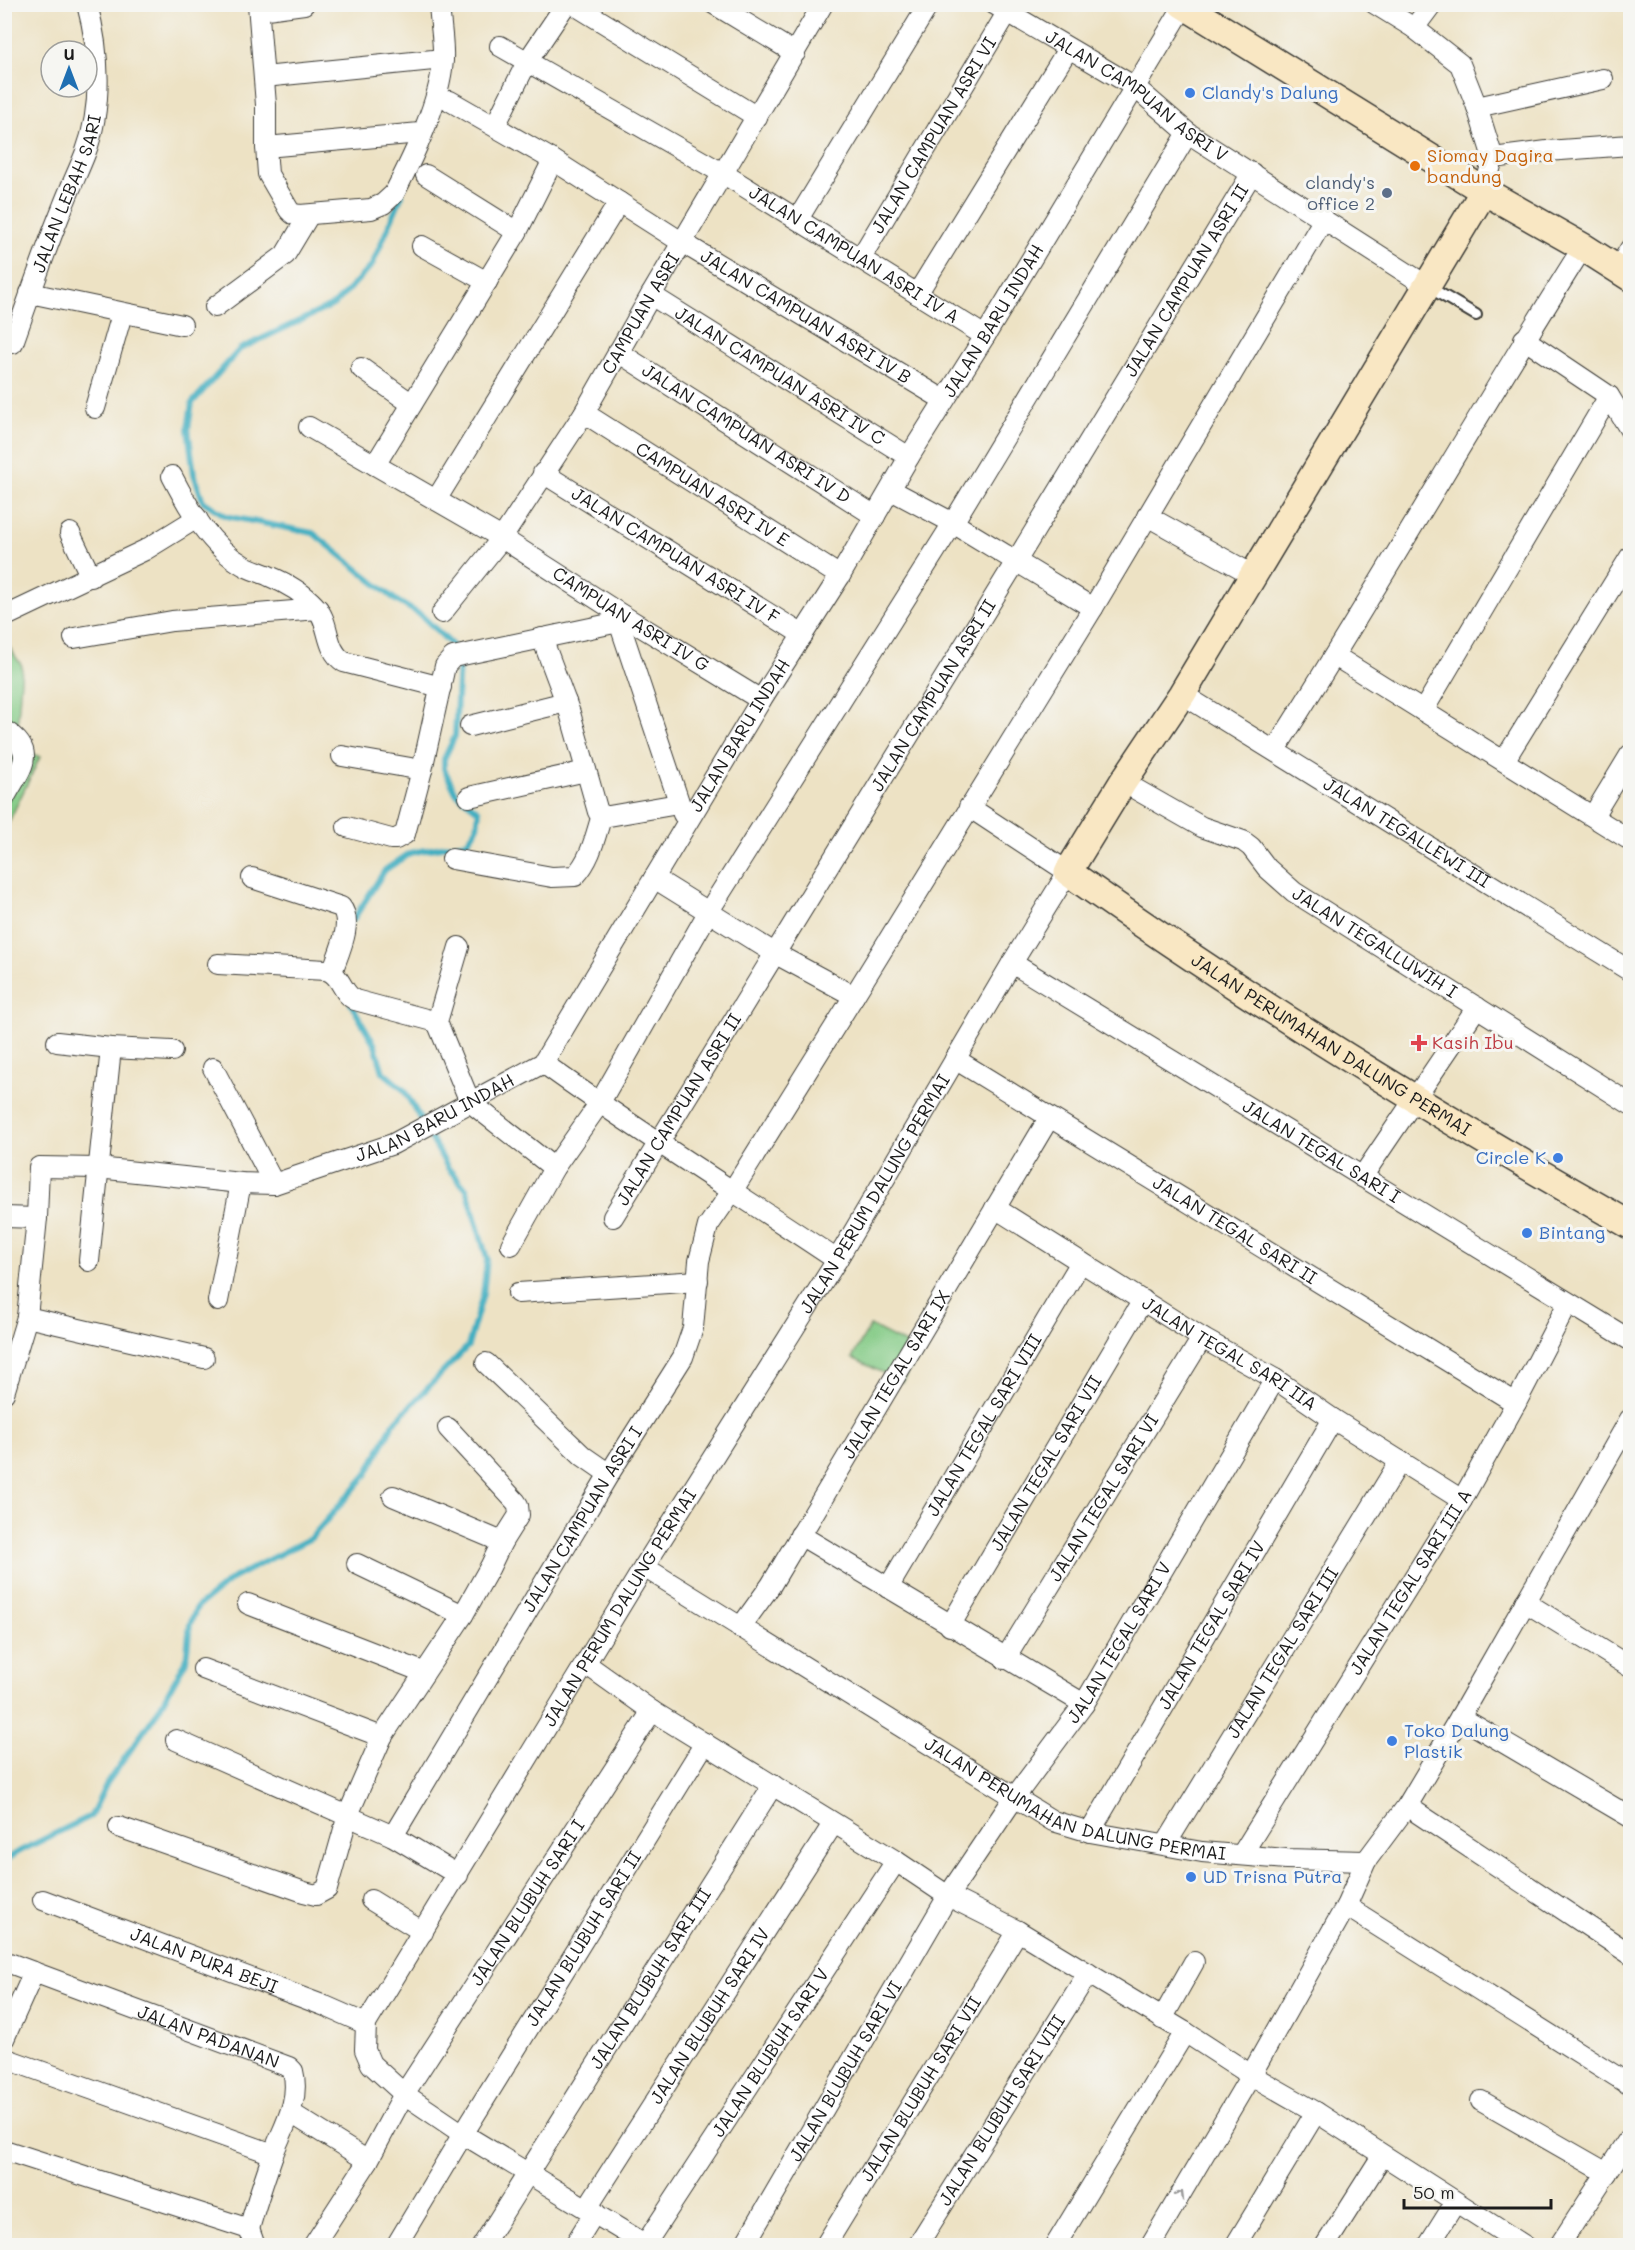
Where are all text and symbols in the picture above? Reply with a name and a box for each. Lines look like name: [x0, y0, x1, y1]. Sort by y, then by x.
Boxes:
street label: JALAN CAMPUAN ASRI V: [1041, 24, 1233, 166]
street label: JALAN CAMPUAN ASRI VI: [865, 32, 1001, 238]
north arrow: [39, 39, 99, 99]
text: U: [63, 43, 75, 64]
place label: Clandy's Dalung: [1202, 80, 1338, 104]
marker: Clandy's Dalung: [1183, 86, 1197, 100]
street label: JALAN LEBAH SARI: [26, 113, 106, 276]
place label: Siomay Dagira bandung: [1427, 143, 1554, 188]
marker: Siomay Dagira bandung: [1408, 159, 1422, 173]
place label: clandy's office 2: [1305, 170, 1375, 215]
street label: JALAN CAMPUAN ASRI II: [1118, 179, 1253, 381]
street label: JALAN CAMPUAN ASRI IV A: [745, 180, 964, 328]
marker: clandy's office 2: [1380, 186, 1394, 200]
street label: JALAN BARU INDAH: [937, 239, 1049, 401]
street label: JALAN CAMPUAN ASRI IV B: [696, 243, 916, 388]
street label: CAMPUAN ASRI: [596, 248, 684, 378]
street label: JALAN CAMPUAN ASRI IV C: [671, 300, 890, 450]
street label: JALAN CAMPUAN ASRI IV D: [638, 357, 856, 508]
street label: CAMPUAN ASRI IV E: [631, 436, 794, 552]
street label: JALAN CAMPUAN ASRI IV F: [567, 481, 784, 628]
street label: CAMPUAN ASRI IV G: [548, 561, 714, 677]
street label: JALAN CAMPUAN ASRI II: [864, 595, 1001, 796]
street label: JALAN BARU INDAH: [684, 654, 795, 816]
street label: JALAN TEGALLEWI III: [1319, 771, 1495, 893]
street label: JALAN TEGALLUWIH I: [1288, 881, 1462, 1003]
street label: JALAN PERUMAHAN DALUNG PERMAI: [1187, 947, 1476, 1141]
street label: JALAN CAMPUAN ASRI II: [610, 1009, 746, 1210]
place label: Kasih Ibu: [1432, 1030, 1514, 1054]
marker: Kasih Ibu: [1410, 1034, 1428, 1052]
street label: JALAN BARU INDAH: [352, 1068, 518, 1167]
street label: JALAN PERUM DALUNG PERMAI: [793, 1069, 955, 1318]
street label: JALAN TEGAL SARI I: [1238, 1093, 1405, 1208]
place label: Circle K: [1476, 1145, 1546, 1169]
marker: Circle K: [1551, 1151, 1565, 1165]
street label: JALAN TEGAL SARI II: [1149, 1170, 1322, 1289]
place label: Bintang: [1539, 1220, 1605, 1244]
marker: Bintang: [1520, 1226, 1534, 1240]
street label: JALAN TEGAL SARI IX: [836, 1285, 955, 1463]
street label: JALAN TEGAL SARI IIA: [1138, 1290, 1322, 1415]
street label: JALAN TEGAL SARI VIII: [922, 1330, 1048, 1520]
street label: JALAN TEGAL SARI VII: [1043, 1409, 1164, 1586]
street label: JALAN TEGAL SARI VI: [1043, 1411, 1163, 1585]
street label: JALAN CAMPUAN ASRI I: [516, 1421, 647, 1616]
street label: JALAN PERUM DALUNG PERMAI: [537, 1484, 701, 1730]
street label: JALAN TEGAL SARI III A: [1343, 1485, 1477, 1679]
street label: JALAN TEGAL SARI IV: [1152, 1536, 1270, 1713]
street label: JALAN TEGAL SARI V: [1061, 1557, 1176, 1728]
street label: JALAN TEGAL SARI III: [1221, 1562, 1343, 1742]
place label: Toko Dalung Plastik: [1404, 1718, 1509, 1763]
street label: JALAN PERUMAHAN DALUNG PERMAI: [920, 1731, 1227, 1865]
marker: Toko Dalung Plastik: [1385, 1734, 1399, 1748]
street label: JALAN BLUBUH SARI I: [464, 1814, 590, 1990]
street label: JALAN BLUBUH SARI II: [520, 1846, 646, 2030]
place label: UD Trisna Putra: [1203, 1864, 1342, 1888]
marker: UD Trisna Putra: [1184, 1870, 1198, 1884]
street label: JALAN BLUBUH SARI III: [584, 1883, 716, 2073]
street label: JALAN PURA BEJI: [127, 1921, 281, 1998]
street label: JALAN BLUBUH SARI IV: [644, 1923, 775, 2108]
street label: JALAN BLUBUH SARI V: [706, 1963, 834, 2141]
street label: JALAN BLUBUH SARI VI: [783, 1976, 907, 2166]
street label: JALAN BLUBUH SARI VII: [854, 1991, 986, 2186]
street label: JALAN PADANAN: [135, 1999, 283, 2073]
street label: JALAN BLUBUH SARI VIII: [932, 2010, 1070, 2210]
scale bar: [1404, 2172, 1551, 2210]
text: 50 m: [1413, 2180, 1455, 2204]
one-way arrow: [1172, 2191, 1184, 2201]

